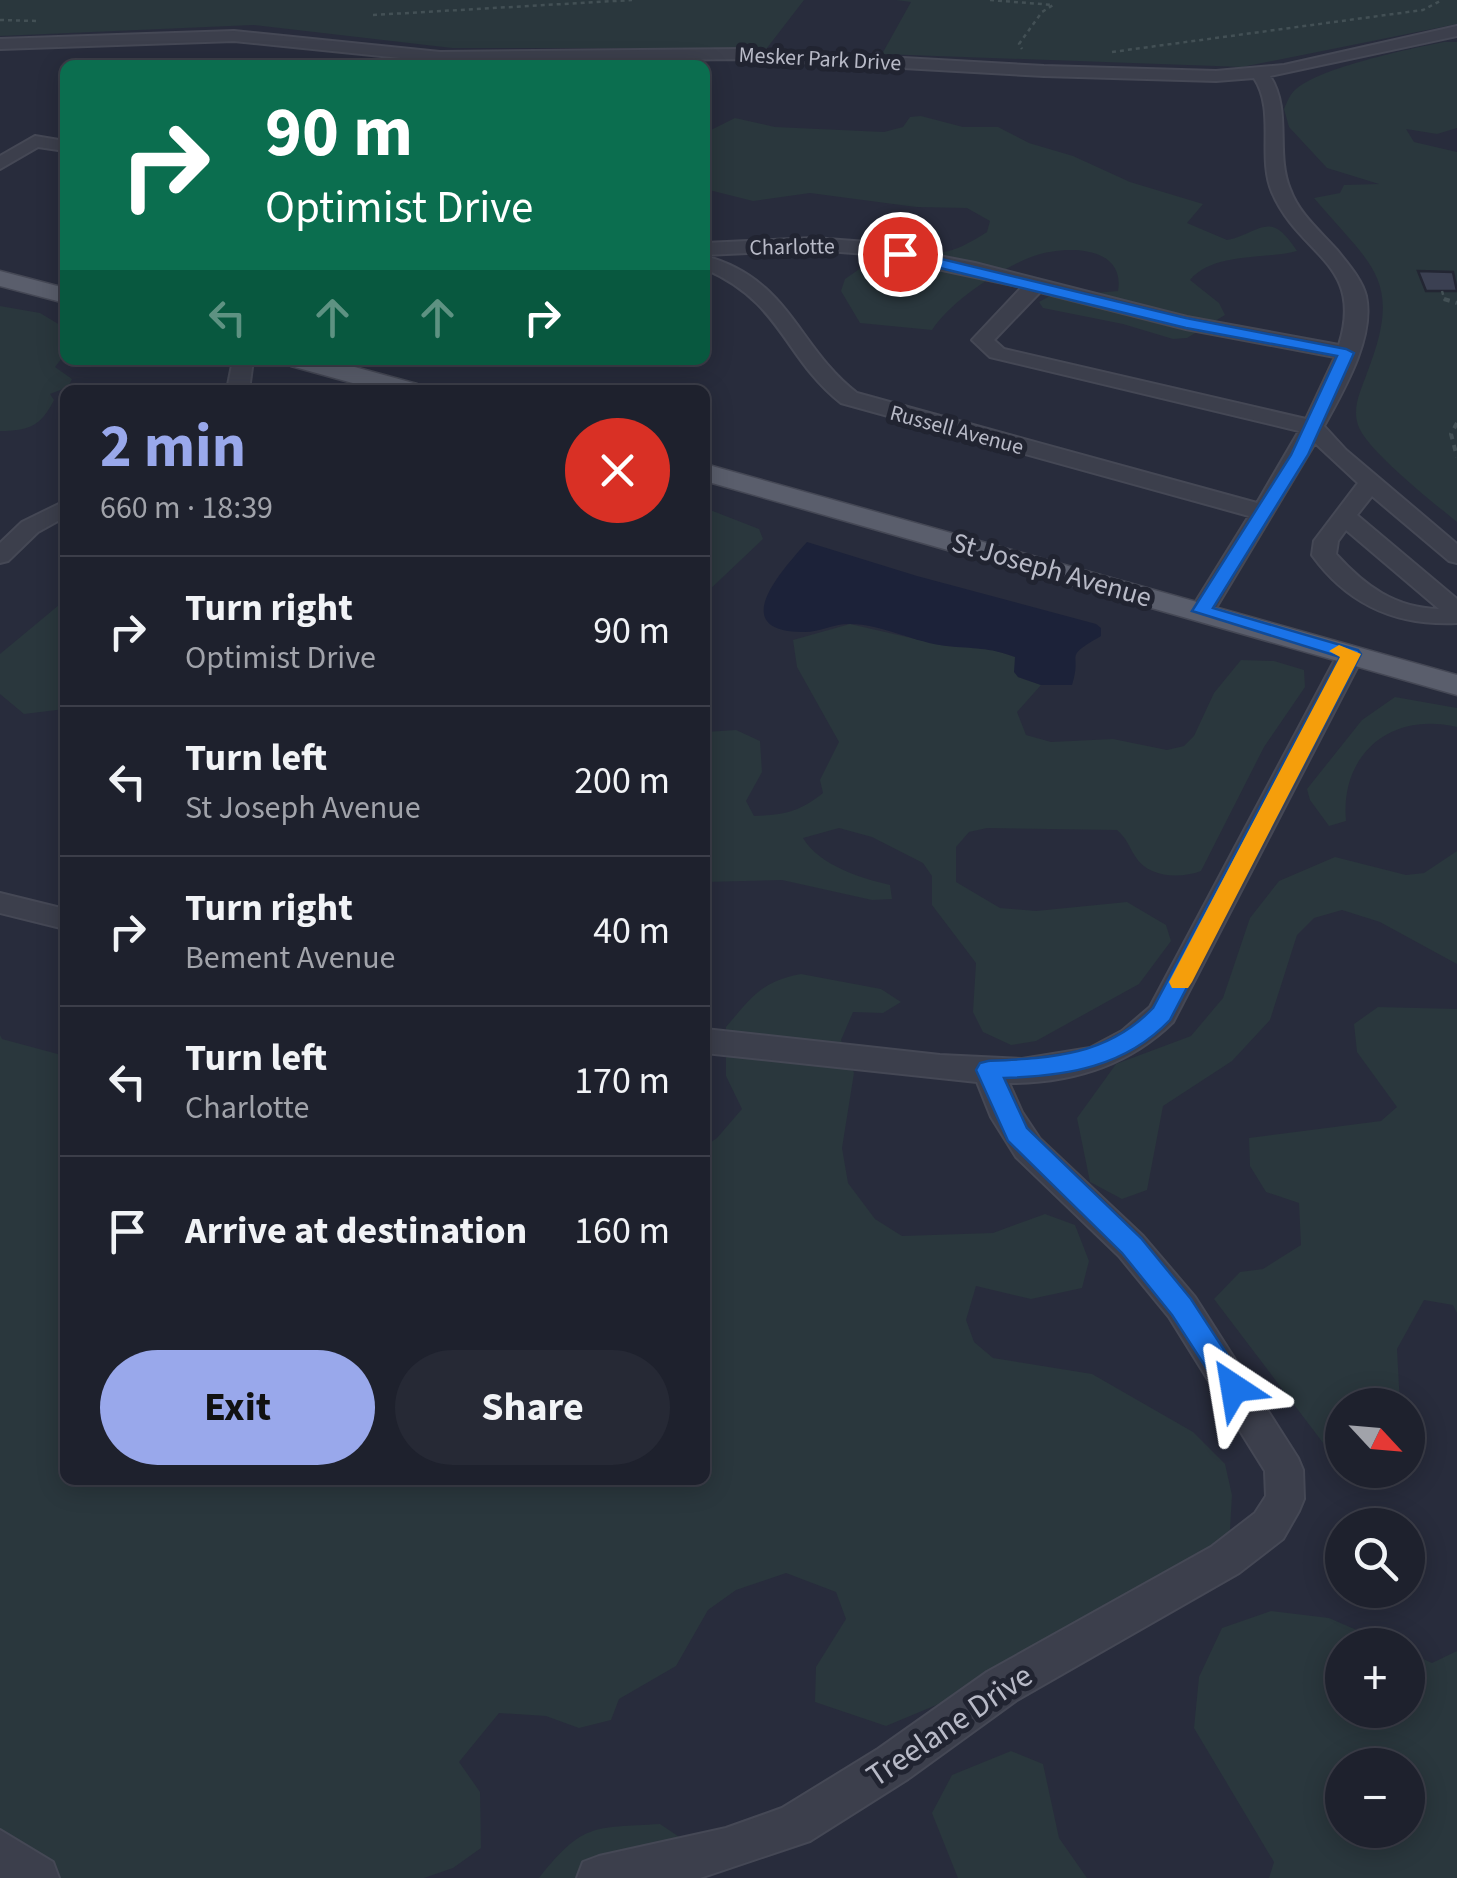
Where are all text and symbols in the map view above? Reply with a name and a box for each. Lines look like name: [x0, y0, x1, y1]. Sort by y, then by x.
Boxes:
street label: Mesker Park Drive: [738, 39, 902, 79]
text: 90 m: [265, 83, 413, 183]
icon: right: [100, 100, 230, 230]
text: Optimist Drive: [265, 176, 533, 240]
pin: [858, 212, 943, 297]
icon: arrive: [873, 227, 928, 282]
street label: Charlotte: [749, 230, 835, 264]
icon: left: [200, 290, 255, 345]
icon: ahead: [305, 290, 360, 345]
icon: ahead: [410, 290, 465, 345]
icon: right: [515, 290, 570, 345]
street label: Russell Avenue: [886, 397, 1027, 463]
text: 2 min: [100, 405, 246, 490]
button: close: [565, 418, 670, 523]
text: 660 m · 18:39: [100, 485, 273, 531]
street label: St Joseph Avenue: [947, 522, 1156, 618]
text: Turn right: [185, 581, 353, 635]
icon: right: [100, 604, 155, 659]
text: 90 m: [593, 604, 670, 658]
text: Optimist Drive: [185, 635, 376, 681]
text: Turn left: [185, 731, 327, 785]
icon: left: [100, 754, 155, 809]
text: 200 m: [574, 754, 670, 808]
text: St Joseph Avenue: [185, 785, 421, 831]
text: Turn right: [185, 881, 353, 935]
icon: right: [100, 904, 155, 959]
text: 40 m: [593, 904, 670, 958]
text: Bement Avenue: [185, 935, 395, 981]
text: Turn left: [185, 1031, 327, 1085]
icon: left: [100, 1054, 155, 1109]
text: 170 m: [574, 1054, 670, 1108]
text: Charlotte: [185, 1085, 309, 1131]
icon: arrive: [100, 1204, 155, 1259]
text: Arrive at destination: [185, 1204, 527, 1258]
text: 160 m: [574, 1204, 670, 1258]
position arrow: [1182, 1336, 1286, 1440]
button: Exit: [100, 1350, 375, 1465]
button: Share: [395, 1350, 670, 1465]
north arrow: [1325, 1388, 1425, 1488]
map controls: [1325, 1388, 1425, 1848]
button: search: [1325, 1508, 1425, 1608]
button: +: [1325, 1628, 1425, 1728]
street label: Treelane Drive: [857, 1653, 1042, 1798]
button: −: [1325, 1748, 1425, 1848]

